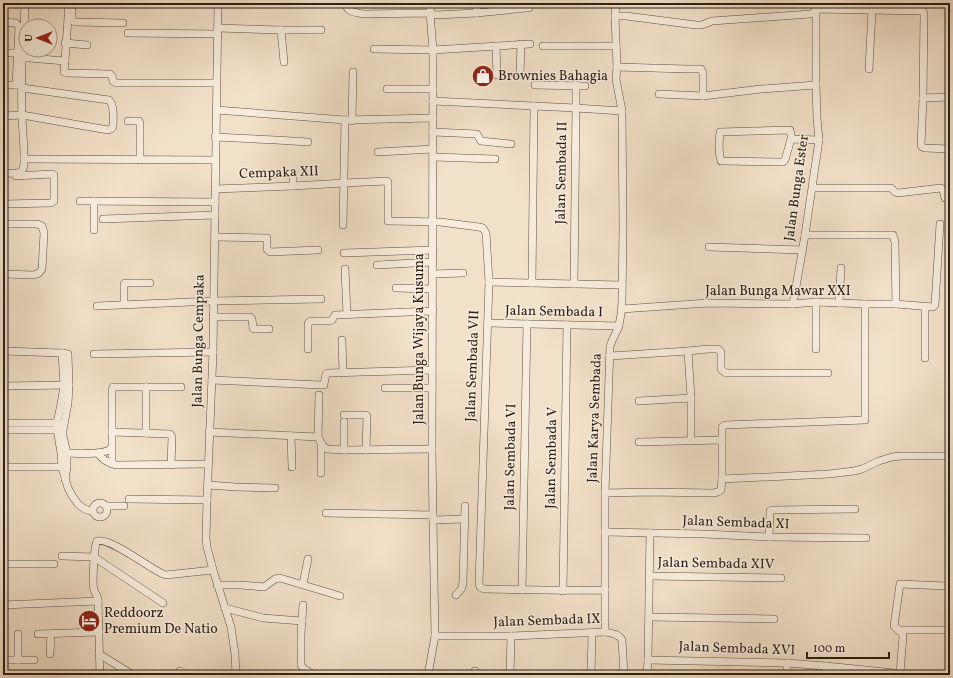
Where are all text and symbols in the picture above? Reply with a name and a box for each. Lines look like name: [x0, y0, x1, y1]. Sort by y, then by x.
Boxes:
north arrow: [18, 18, 58, 58]
text: U: [22, 34, 37, 42]
shop icon: Brownies Bahagia: [470, 63, 496, 89]
place label: Brownies Bahagia: [498, 67, 608, 86]
street label: Jalan Sembada II: [552, 121, 572, 225]
street label: Jalan Bunga Ester: [780, 133, 814, 243]
street label: Cempaka XII: [239, 162, 319, 184]
street label: Jalan Bunga Wijaya Kusuma: [410, 253, 429, 425]
street label: Jalan Bunga Cempaka: [188, 274, 210, 408]
street label: Jalan Bunga Mawar XXI: [705, 282, 851, 301]
street label: Jalan Sembada I: [505, 302, 603, 322]
street label: Jalan Sembada VII: [462, 310, 484, 422]
street label: Jalan Karya Sembada: [583, 353, 607, 483]
street label: Jalan Sembada VI: [501, 403, 521, 511]
street label: Jalan Sembada V: [542, 406, 562, 509]
street label: Jalan Sembada XI: [682, 512, 790, 534]
street label: Jalan Sembada XIV: [657, 553, 775, 575]
place label: Reddoorz Premium De Natio: [104, 604, 218, 639]
hotel icon: Reddoorz Premium De Natio: [76, 608, 102, 634]
street label: Jalan Sembada IX: [493, 610, 601, 632]
scale bar: [807, 634, 889, 660]
street label: Jalan Sembada XVI: [678, 637, 796, 661]
text: 100 m: [813, 641, 846, 657]

